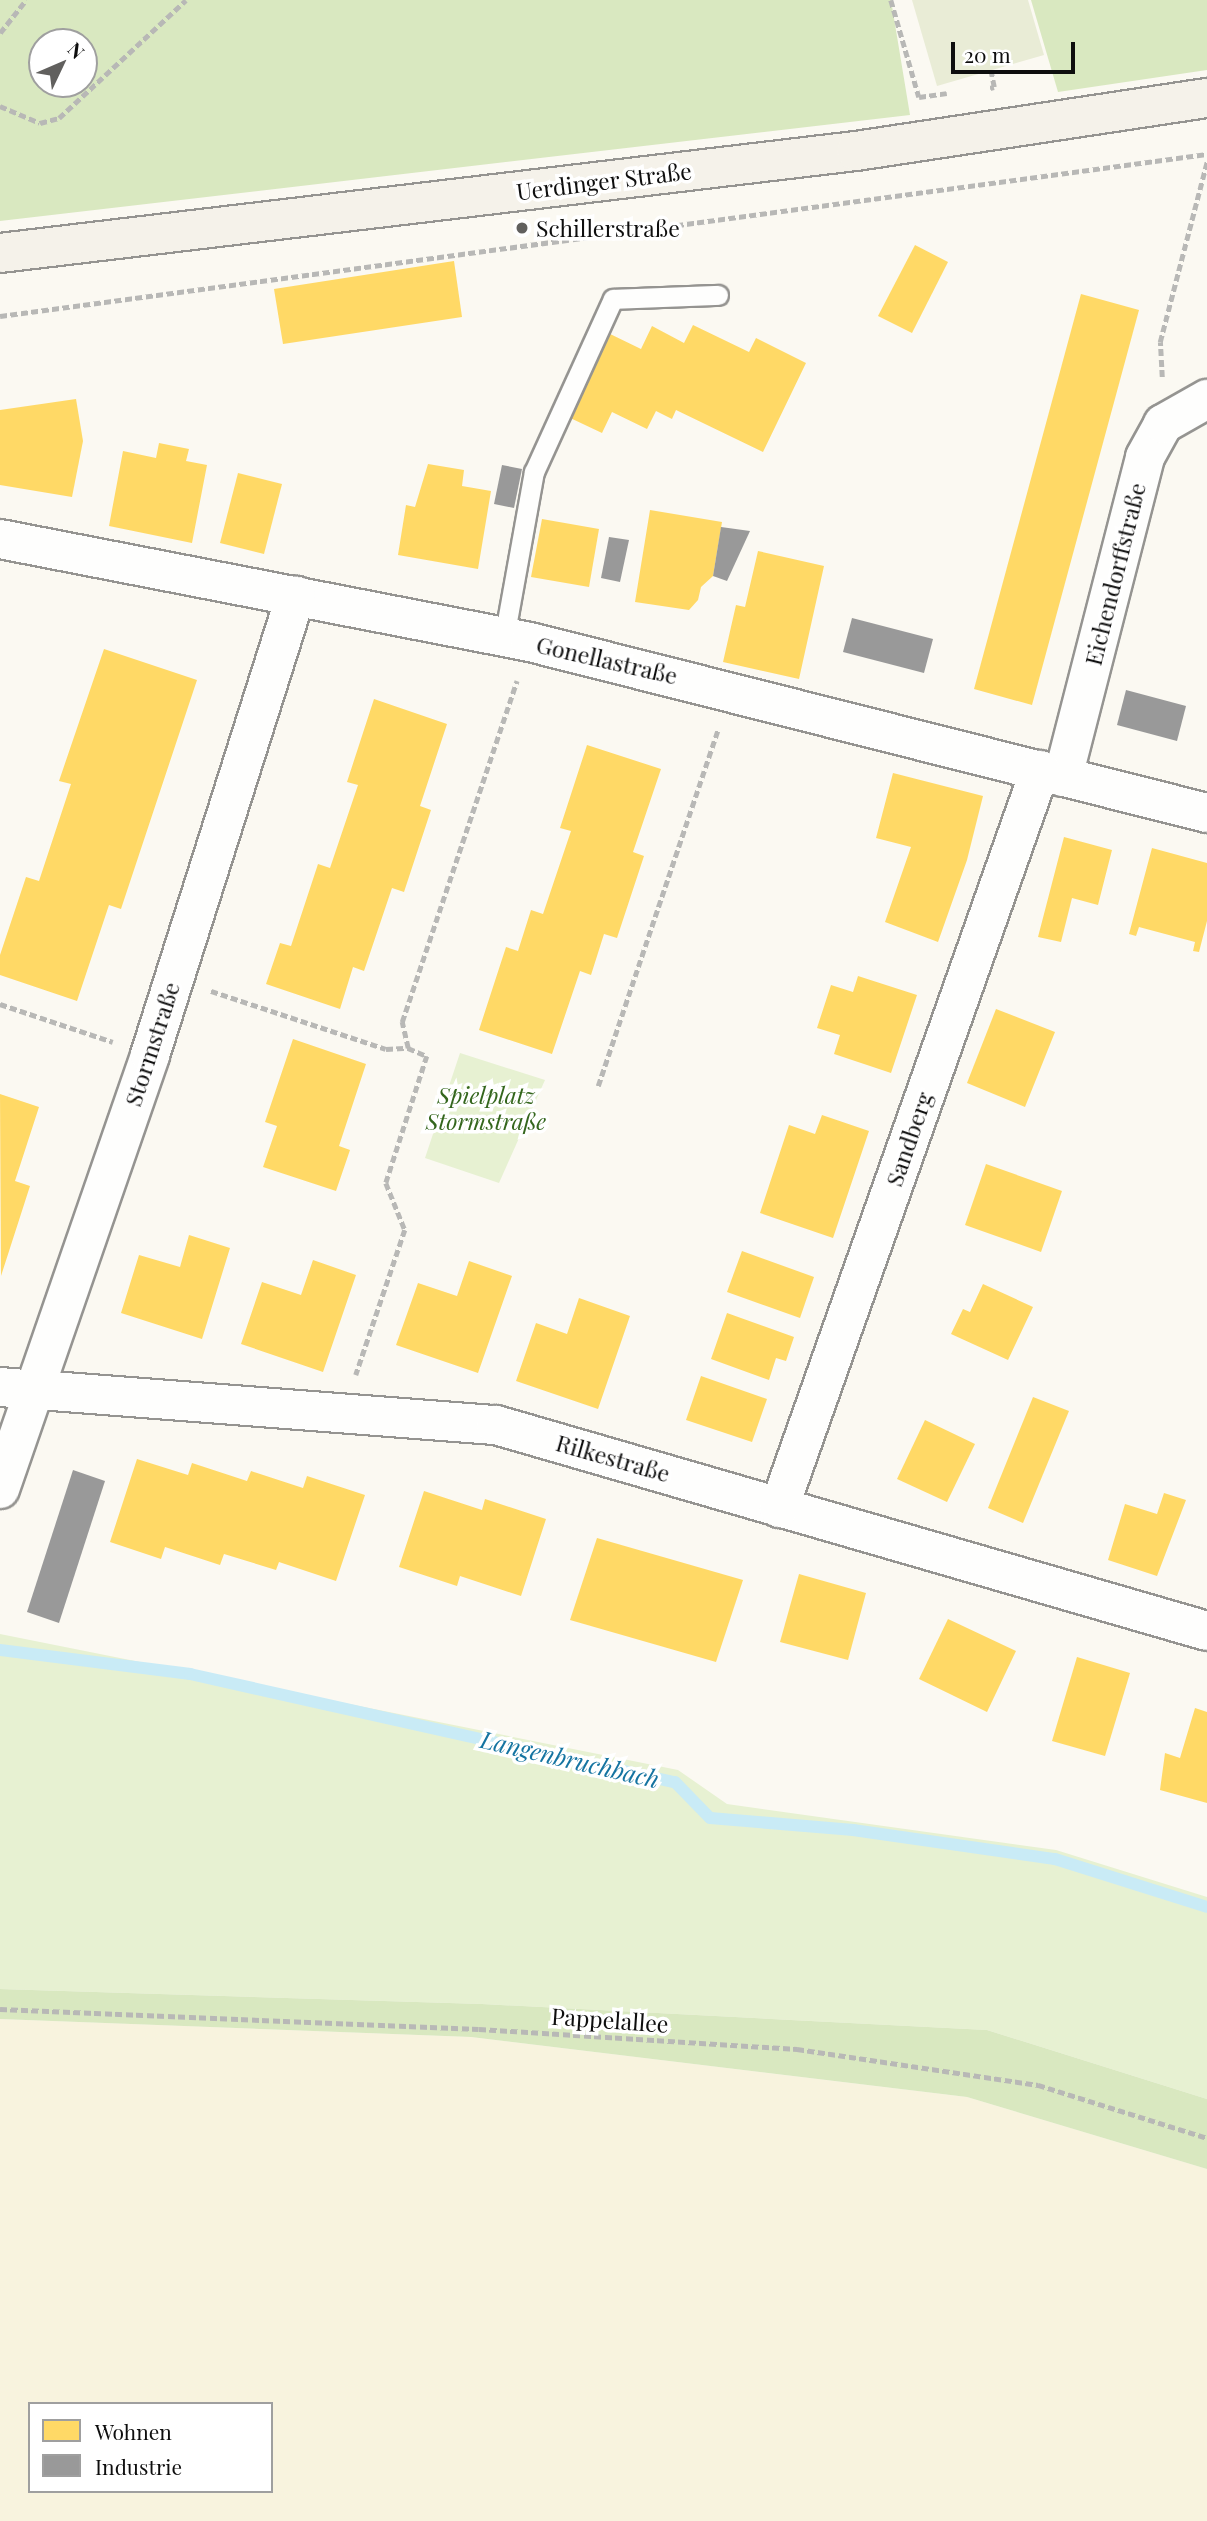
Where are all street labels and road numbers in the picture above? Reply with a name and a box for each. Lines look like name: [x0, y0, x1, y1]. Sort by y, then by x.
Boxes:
street label: Uerdinger Straße: [514, 157, 694, 205]
street label: Eichendorffstraße: [1079, 480, 1151, 668]
street label: Gonellastraße: [534, 630, 680, 690]
street label: Stormstraße: [119, 978, 185, 1110]
street label: Sandberg: [880, 1088, 938, 1190]
street label: Rilkestraße: [553, 1429, 673, 1487]
street label: Pappelallee: [551, 2002, 669, 2038]

